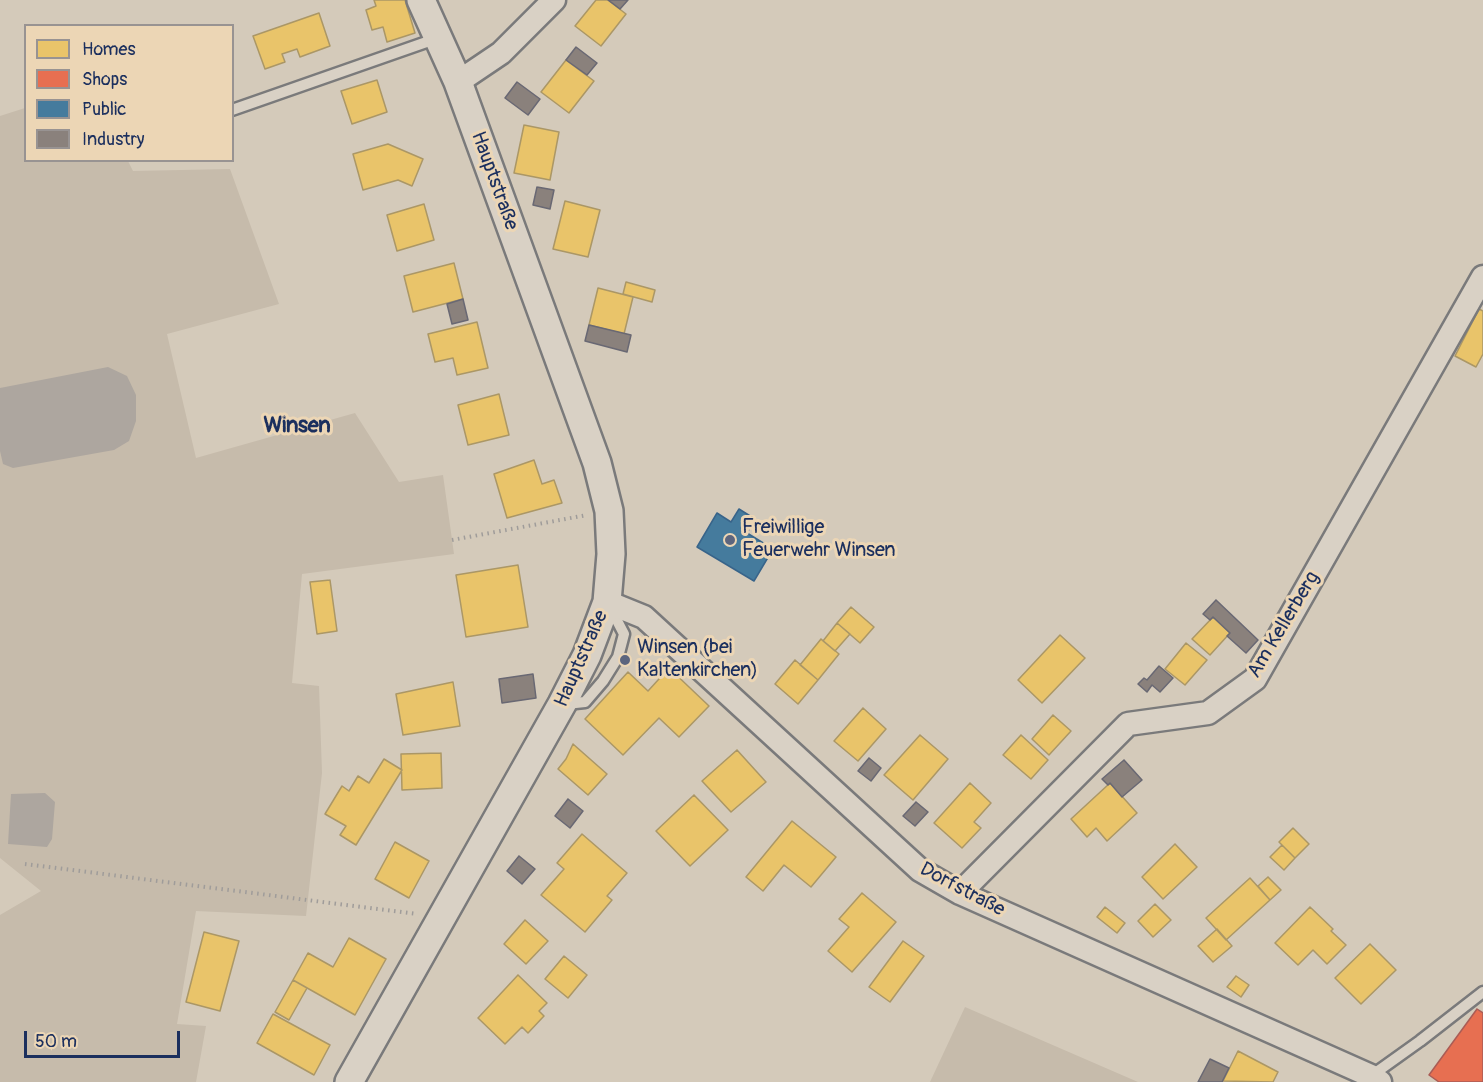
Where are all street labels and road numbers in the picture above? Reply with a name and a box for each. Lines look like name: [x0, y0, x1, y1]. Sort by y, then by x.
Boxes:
street label: Hauptstraße: [465, 128, 523, 234]
street label: Am Kellerberg: [1243, 567, 1325, 683]
street label: Hauptstraße: [550, 607, 614, 711]
street label: Dorfstraße: [915, 858, 1009, 922]

